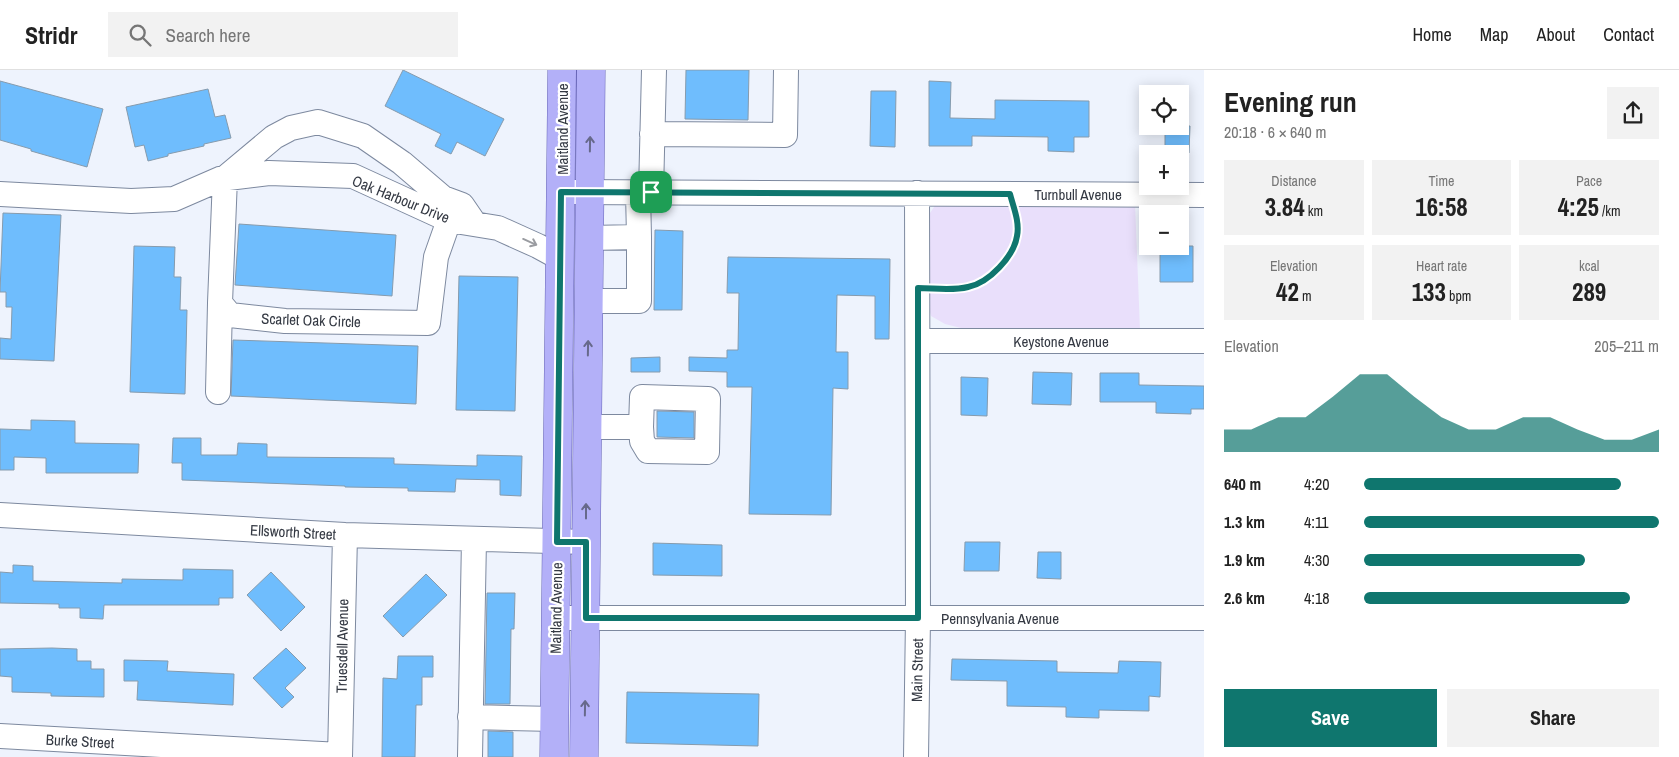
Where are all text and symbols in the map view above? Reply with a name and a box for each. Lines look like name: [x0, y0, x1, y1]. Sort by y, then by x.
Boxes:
search box: [108, 12, 458, 57]
text: Stridr: [25, 19, 78, 51]
icon: search: [126, 21, 154, 49]
text: Search here: [166, 22, 250, 48]
text: Home: [1412, 22, 1452, 47]
text: Map: [1480, 22, 1509, 47]
text: About: [1537, 22, 1575, 47]
text: Contact: [1603, 22, 1654, 47]
street label: Maitland Avenue: [552, 83, 573, 175]
text: Evening run: [1224, 83, 1357, 121]
map controls: [1139, 85, 1189, 255]
button: locate: [1139, 85, 1189, 135]
button: share: [1607, 87, 1659, 139]
text: 20:18 · 6 × 640 m: [1224, 121, 1327, 143]
one-way arrow: [585, 136, 595, 152]
button: +: [1139, 145, 1189, 195]
street label: Oak Harbour Drive: [349, 170, 453, 228]
pin: [630, 171, 672, 213]
text: Distance: [1271, 172, 1316, 190]
text: Time: [1429, 172, 1454, 190]
text: Pace: [1576, 172, 1602, 190]
icon: arrive: [637, 178, 665, 206]
street label: Turnbull Avenue: [1034, 184, 1122, 205]
text: 3.84: [1265, 190, 1305, 224]
text: 16:58: [1415, 190, 1468, 224]
text: 4:25: [1558, 190, 1599, 224]
text: km: [1305, 202, 1323, 220]
text: /km: [1599, 202, 1621, 220]
button: −: [1139, 205, 1189, 255]
one-way arrow: [522, 238, 537, 248]
text: Elevation: [1270, 257, 1318, 275]
text: Heart rate: [1416, 257, 1467, 275]
text: kcal: [1579, 257, 1599, 275]
text: 42: [1276, 275, 1299, 309]
text: 133: [1412, 275, 1446, 309]
text: 289: [1572, 275, 1606, 309]
text: m: [1299, 287, 1312, 305]
text: bpm: [1446, 287, 1471, 305]
street label: Scarlet Oak Circle: [261, 308, 361, 332]
street label: Keystone Avenue: [1013, 331, 1109, 352]
text: Elevation: [1224, 335, 1279, 357]
text: 205–211 m: [1594, 335, 1659, 357]
one-way arrow: [583, 341, 593, 357]
text: 640 m: [1224, 473, 1261, 495]
text: 4:20: [1304, 473, 1330, 495]
one-way arrow: [581, 503, 591, 520]
text: 1.3 km: [1224, 511, 1265, 533]
text: 4:11: [1304, 511, 1329, 533]
street label: Ellsworth Street: [249, 519, 337, 545]
text: 1.9 km: [1224, 549, 1265, 571]
text: 4:30: [1304, 549, 1330, 571]
street label: Maitland Avenue: [545, 562, 567, 654]
text: 2.6 km: [1224, 587, 1265, 609]
text: 4:18: [1304, 587, 1330, 609]
street label: Truesdell Avenue: [331, 598, 353, 693]
street label: Pennsylvania Avenue: [941, 608, 1059, 629]
street label: Main Street: [906, 637, 928, 702]
button: Save: [1224, 689, 1437, 747]
button: Share: [1447, 689, 1659, 747]
one-way arrow: [580, 701, 590, 717]
street label: Burke Street: [45, 729, 115, 753]

